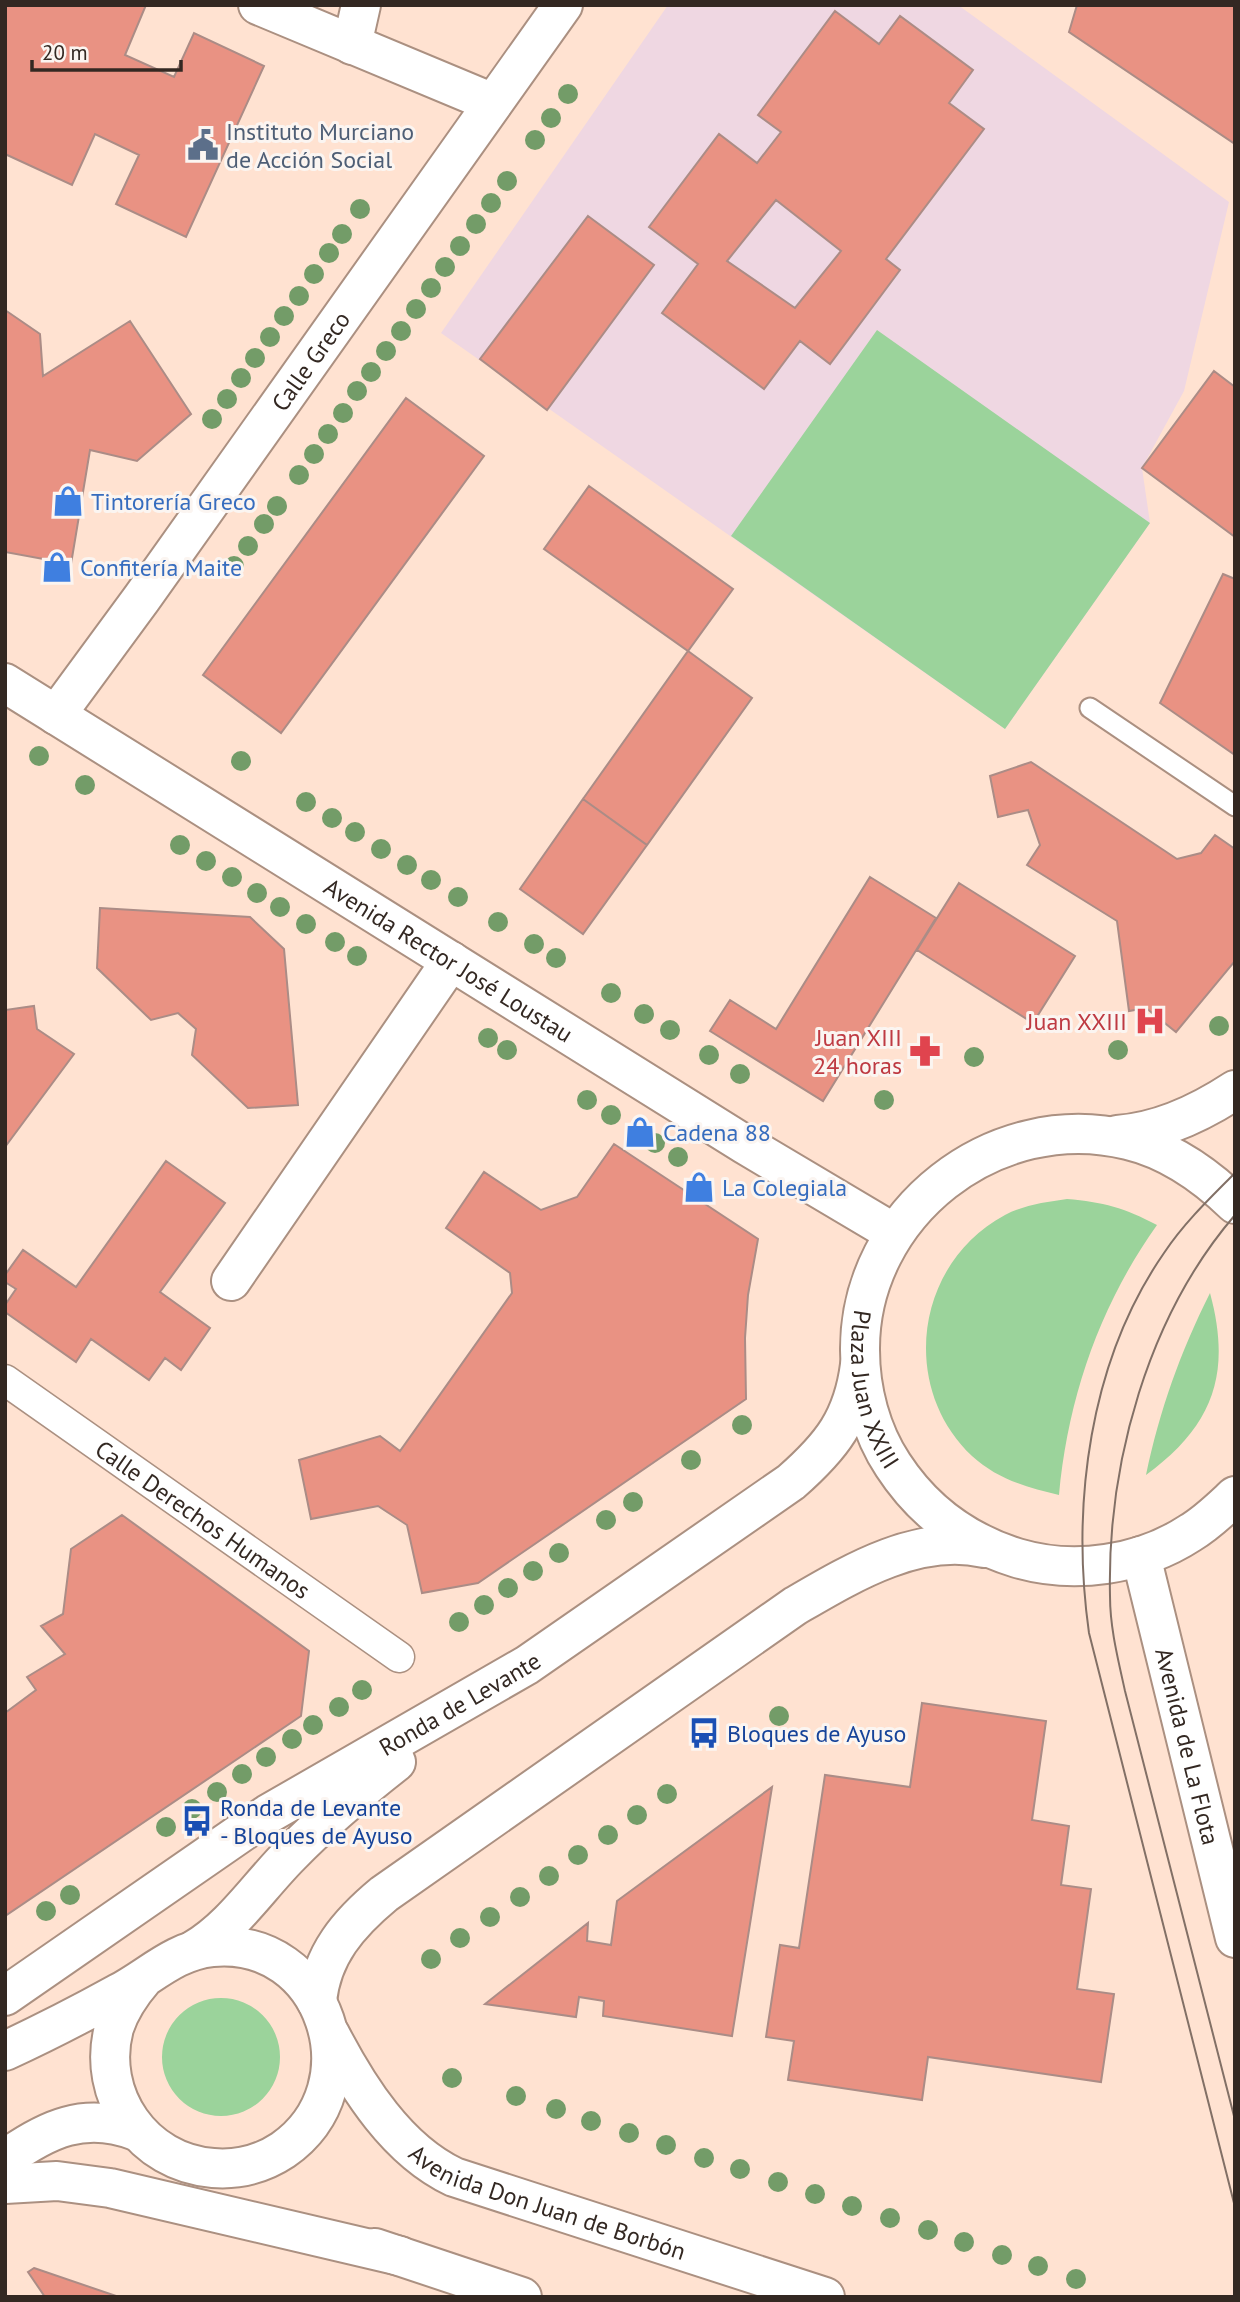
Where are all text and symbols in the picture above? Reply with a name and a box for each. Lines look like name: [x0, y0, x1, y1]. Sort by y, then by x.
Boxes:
scale bar: [32, 28, 180, 72]
text: 20 m: [42, 39, 88, 66]
place label: Instituto Murciano de Acción Social: [226, 116, 414, 175]
public building icon: Instituto Murciano de Acción Social: [186, 128, 220, 162]
street label: Calle Greco: [264, 305, 357, 417]
shop icon: Tintorería Greco: [51, 484, 85, 518]
place label: Tintorería Greco: [91, 486, 256, 517]
shop icon: Confitería Maite: [40, 550, 74, 584]
place label: Confitería Maite: [80, 552, 242, 583]
street label: Avenida Rector José Loustau: [319, 871, 579, 1049]
hospital icon: Juan XXIII: [1133, 1004, 1167, 1038]
place label: Juan XXIII: [1025, 1006, 1127, 1037]
place label: Juan XIII 24 horas: [813, 1022, 902, 1081]
pharmacy icon: Juan XIII 24 horas: [908, 1034, 942, 1068]
shop icon: Cadena 88: [623, 1115, 657, 1149]
place label: Cadena 88: [663, 1117, 771, 1148]
shop icon: La Colegiala: [682, 1170, 716, 1204]
place label: La Colegiala: [722, 1172, 847, 1203]
street label: Plaza Juan XXIII: [844, 1308, 907, 1474]
street label: Calle Derechos Humanos: [89, 1433, 317, 1605]
street label: Ronda de Levante: [373, 1645, 547, 1762]
street label: Avenida de La Flota: [1149, 1645, 1227, 1848]
bus stop icon: Bloques de Ayuso: [687, 1716, 721, 1750]
place label: Bloques de Ayuso: [727, 1718, 906, 1749]
place label: Ronda de Levante - Bloques de Ayuso: [220, 1792, 413, 1851]
bus stop icon: Ronda de Levante - Bloques de Ayuso: [180, 1804, 214, 1838]
street label: Avenida Don Juan de Borbón: [403, 2137, 690, 2266]

